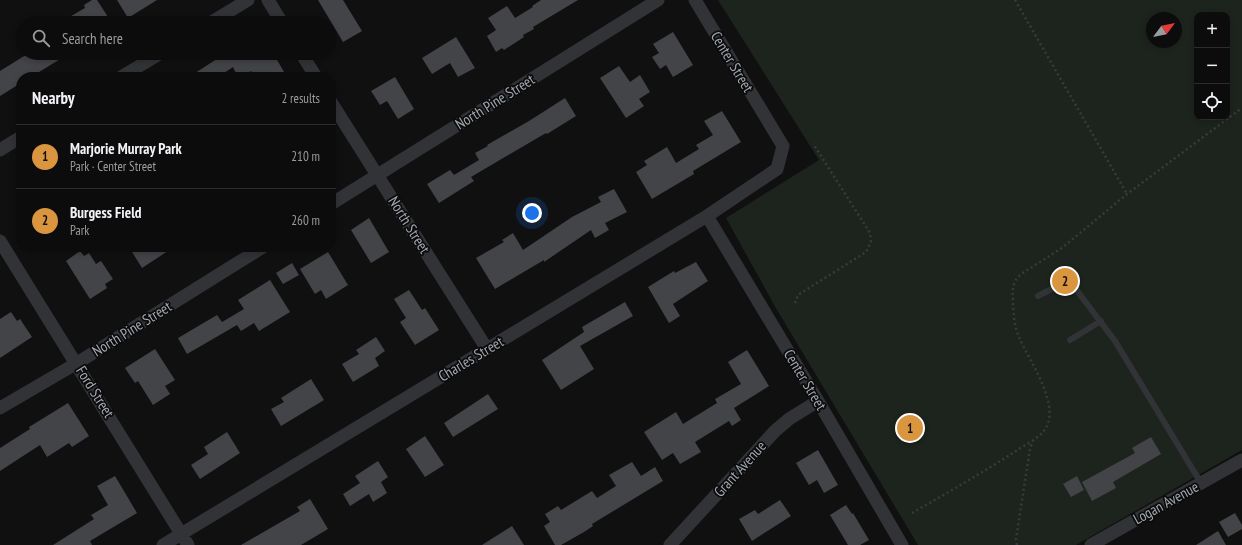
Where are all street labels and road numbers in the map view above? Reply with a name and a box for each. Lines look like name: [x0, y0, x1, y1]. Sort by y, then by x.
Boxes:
street label: Center Street: [707, 28, 758, 96]
street label: North Pine Street: [452, 70, 538, 133]
street label: North Street: [384, 193, 434, 257]
street label: North Pine Street: [89, 297, 175, 360]
street label: Charles Street: [435, 332, 507, 385]
street label: Center Street: [780, 346, 831, 414]
street label: Ford Street: [72, 362, 119, 421]
street label: Grant Avenue: [710, 437, 770, 501]
street label: Logan Avenue: [1130, 477, 1202, 528]

